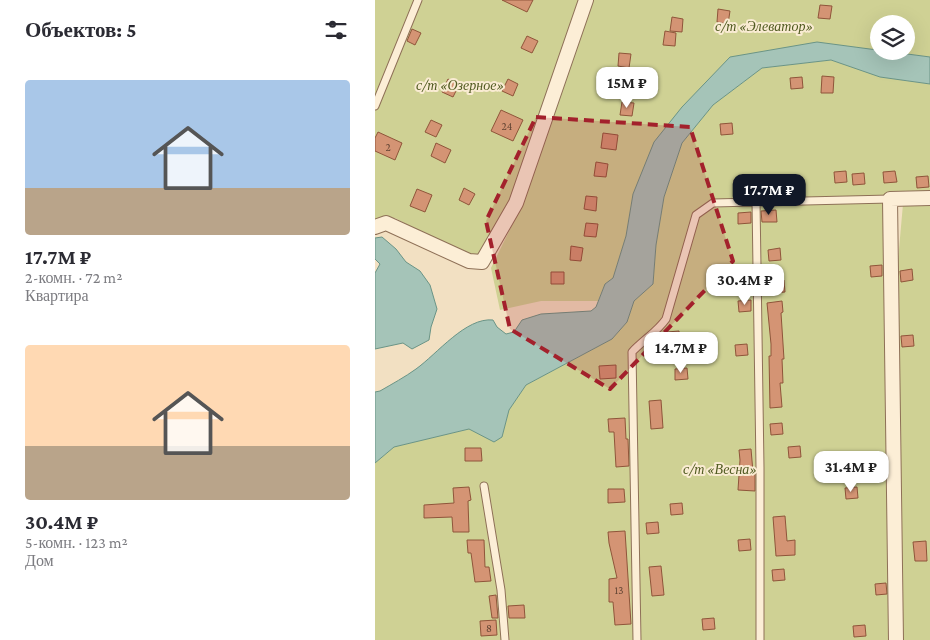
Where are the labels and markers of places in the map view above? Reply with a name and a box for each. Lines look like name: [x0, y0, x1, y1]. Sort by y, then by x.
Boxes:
pin: 15M ₽: [592, 66, 662, 109]
pin: 17.7M ₽: [723, 174, 815, 216]
pin: 30.4M ₽: [699, 264, 791, 306]
pin: 14.7M ₽: [635, 332, 727, 374]
pin: 31.4M ₽: [805, 450, 897, 493]

